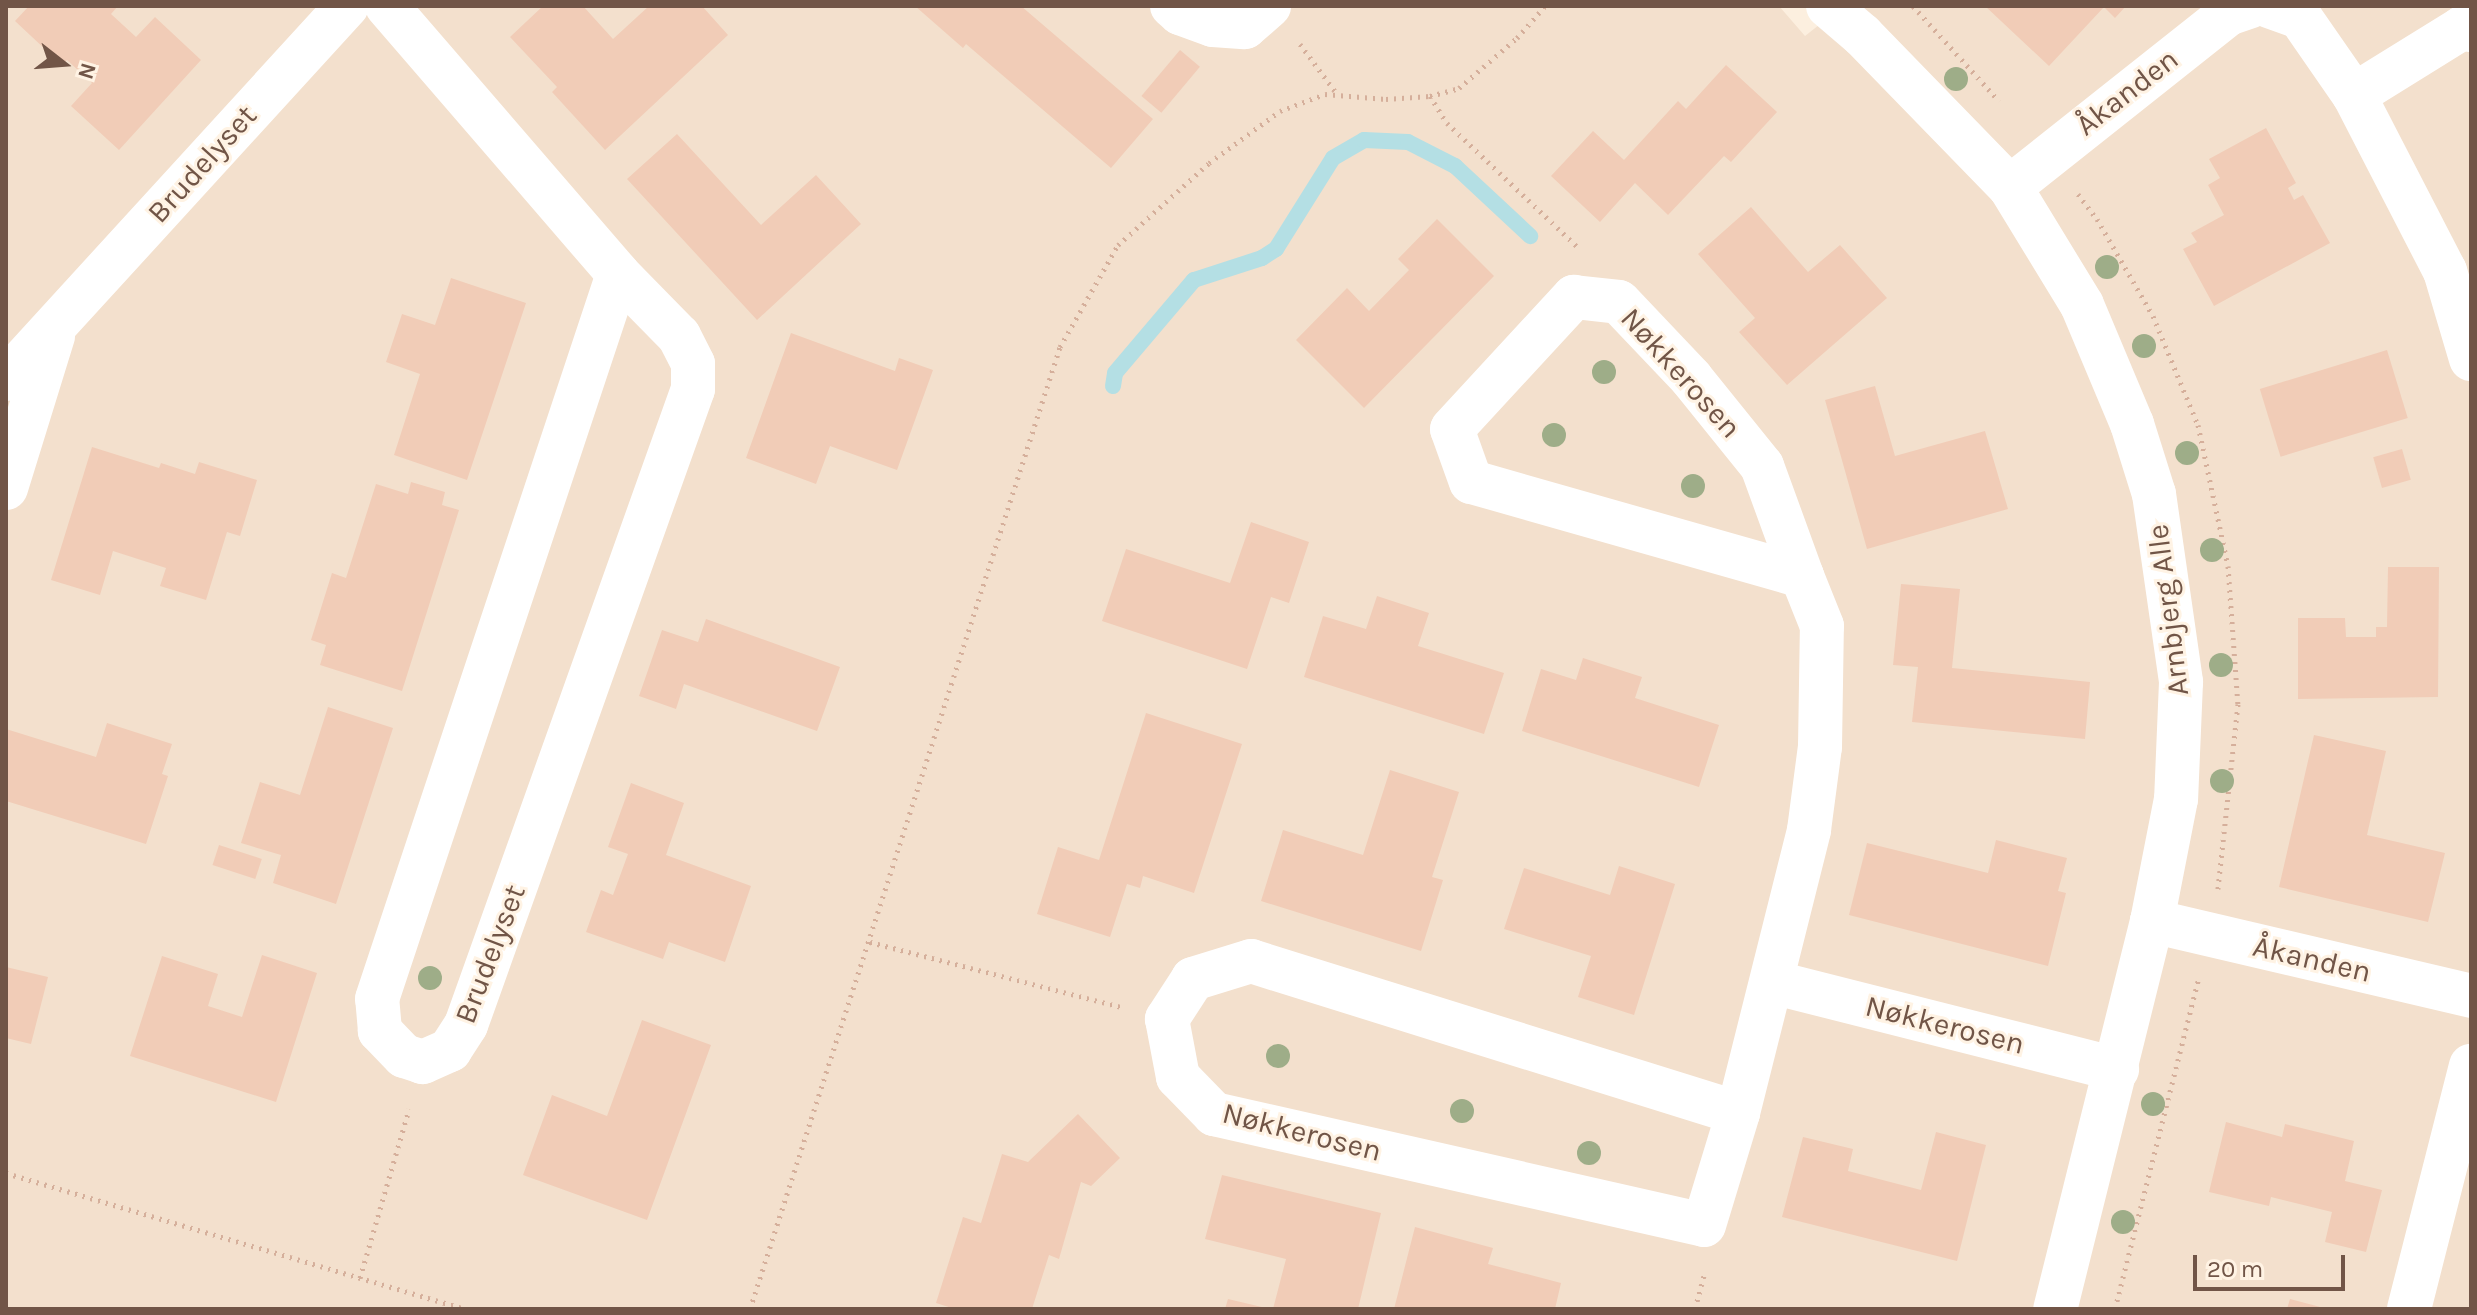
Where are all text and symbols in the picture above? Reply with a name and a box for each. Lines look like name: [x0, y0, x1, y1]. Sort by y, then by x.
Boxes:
north arrow: [24, 24, 104, 104]
street label: Åkanden: [2069, 41, 2185, 143]
text: N: [72, 60, 102, 82]
street label: Brudelyset: [140, 98, 264, 230]
street label: Nøkkerosen: [1613, 301, 1749, 445]
street label: Arnbjerg Alle: [2140, 522, 2196, 698]
street label: Brudelyset: [447, 880, 533, 1028]
street label: Åkanden: [2249, 928, 2375, 990]
street label: Nøkkerosen: [1862, 988, 2028, 1062]
street label: Nøkkerosen: [1219, 1095, 1385, 1169]
scale bar: [2197, 1239, 2349, 1289]
text: 20 m: [2207, 1255, 2263, 1283]

